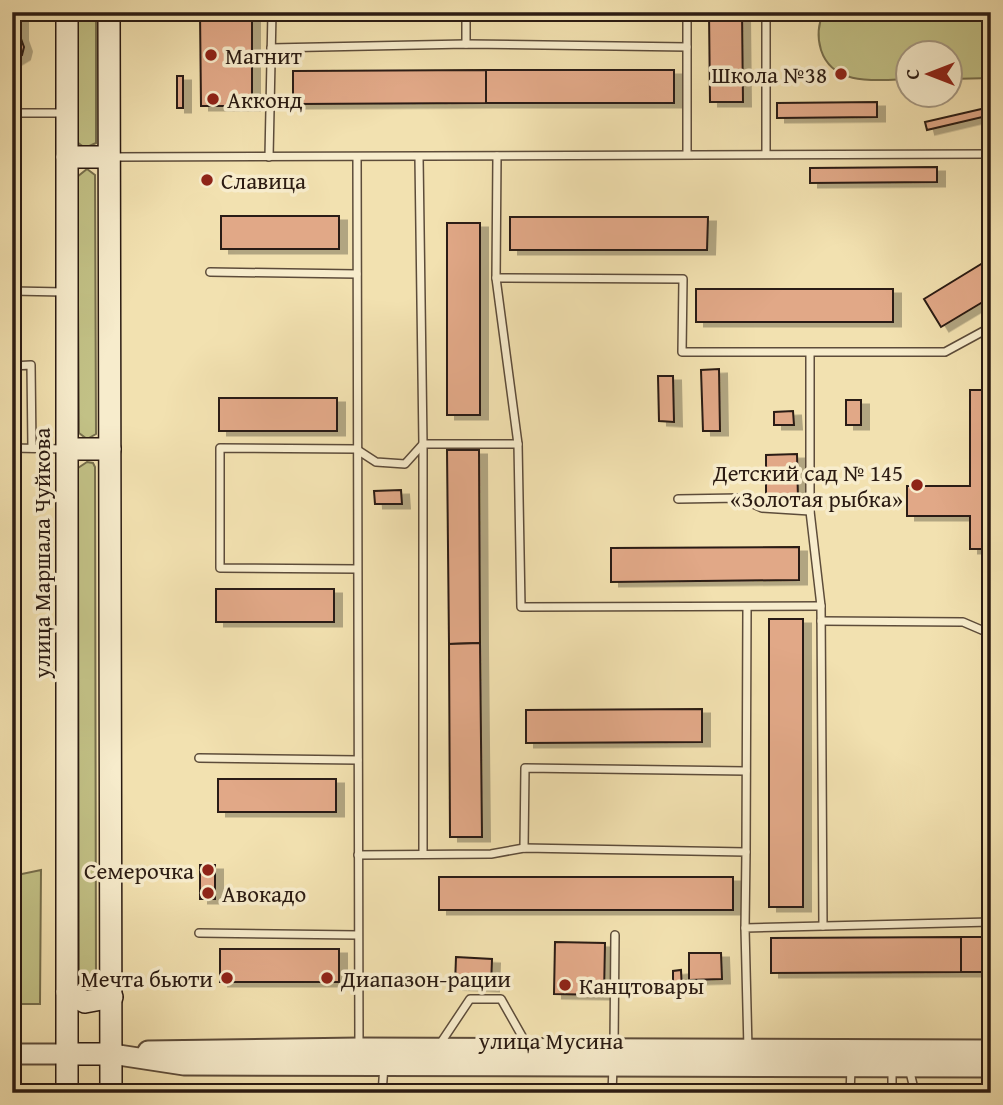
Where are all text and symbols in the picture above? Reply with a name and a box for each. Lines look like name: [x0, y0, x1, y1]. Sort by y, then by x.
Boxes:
north arrow: [894, 38, 964, 108]
place label: Магнит: [225, 39, 302, 72]
marker: Магнит: [203, 47, 219, 63]
place label: Школа №38: [711, 58, 827, 91]
marker: Школа №38: [833, 66, 849, 82]
text: С: [898, 68, 926, 79]
place label: Акконд: [227, 83, 303, 116]
marker: Акконд: [205, 91, 221, 107]
place label: Славица: [221, 164, 306, 197]
marker: Славица: [199, 172, 215, 188]
street label: улица Маршала Чуйкова: [25, 427, 58, 679]
place label: Детский сад № 145 «Золотая рыбка»: [712, 456, 903, 515]
marker: Детский сад № 145 «Золотая рыбка»: [909, 477, 925, 493]
place label: Семерочка: [84, 854, 194, 887]
marker: Семерочка: [200, 862, 216, 878]
place label: Авокадо: [222, 877, 306, 910]
marker: Авокадо: [200, 885, 216, 901]
place label: Мечта бьюти: [81, 962, 213, 995]
place label: Диапазон-рации: [340, 962, 511, 995]
place label: Канцтовары: [579, 969, 704, 1002]
marker: Мечта бьюти: [219, 970, 235, 986]
marker: Диапазон-рации: [319, 970, 335, 986]
marker: Канцтовары: [557, 977, 573, 993]
street label: улица Мусина: [477, 1024, 624, 1057]

